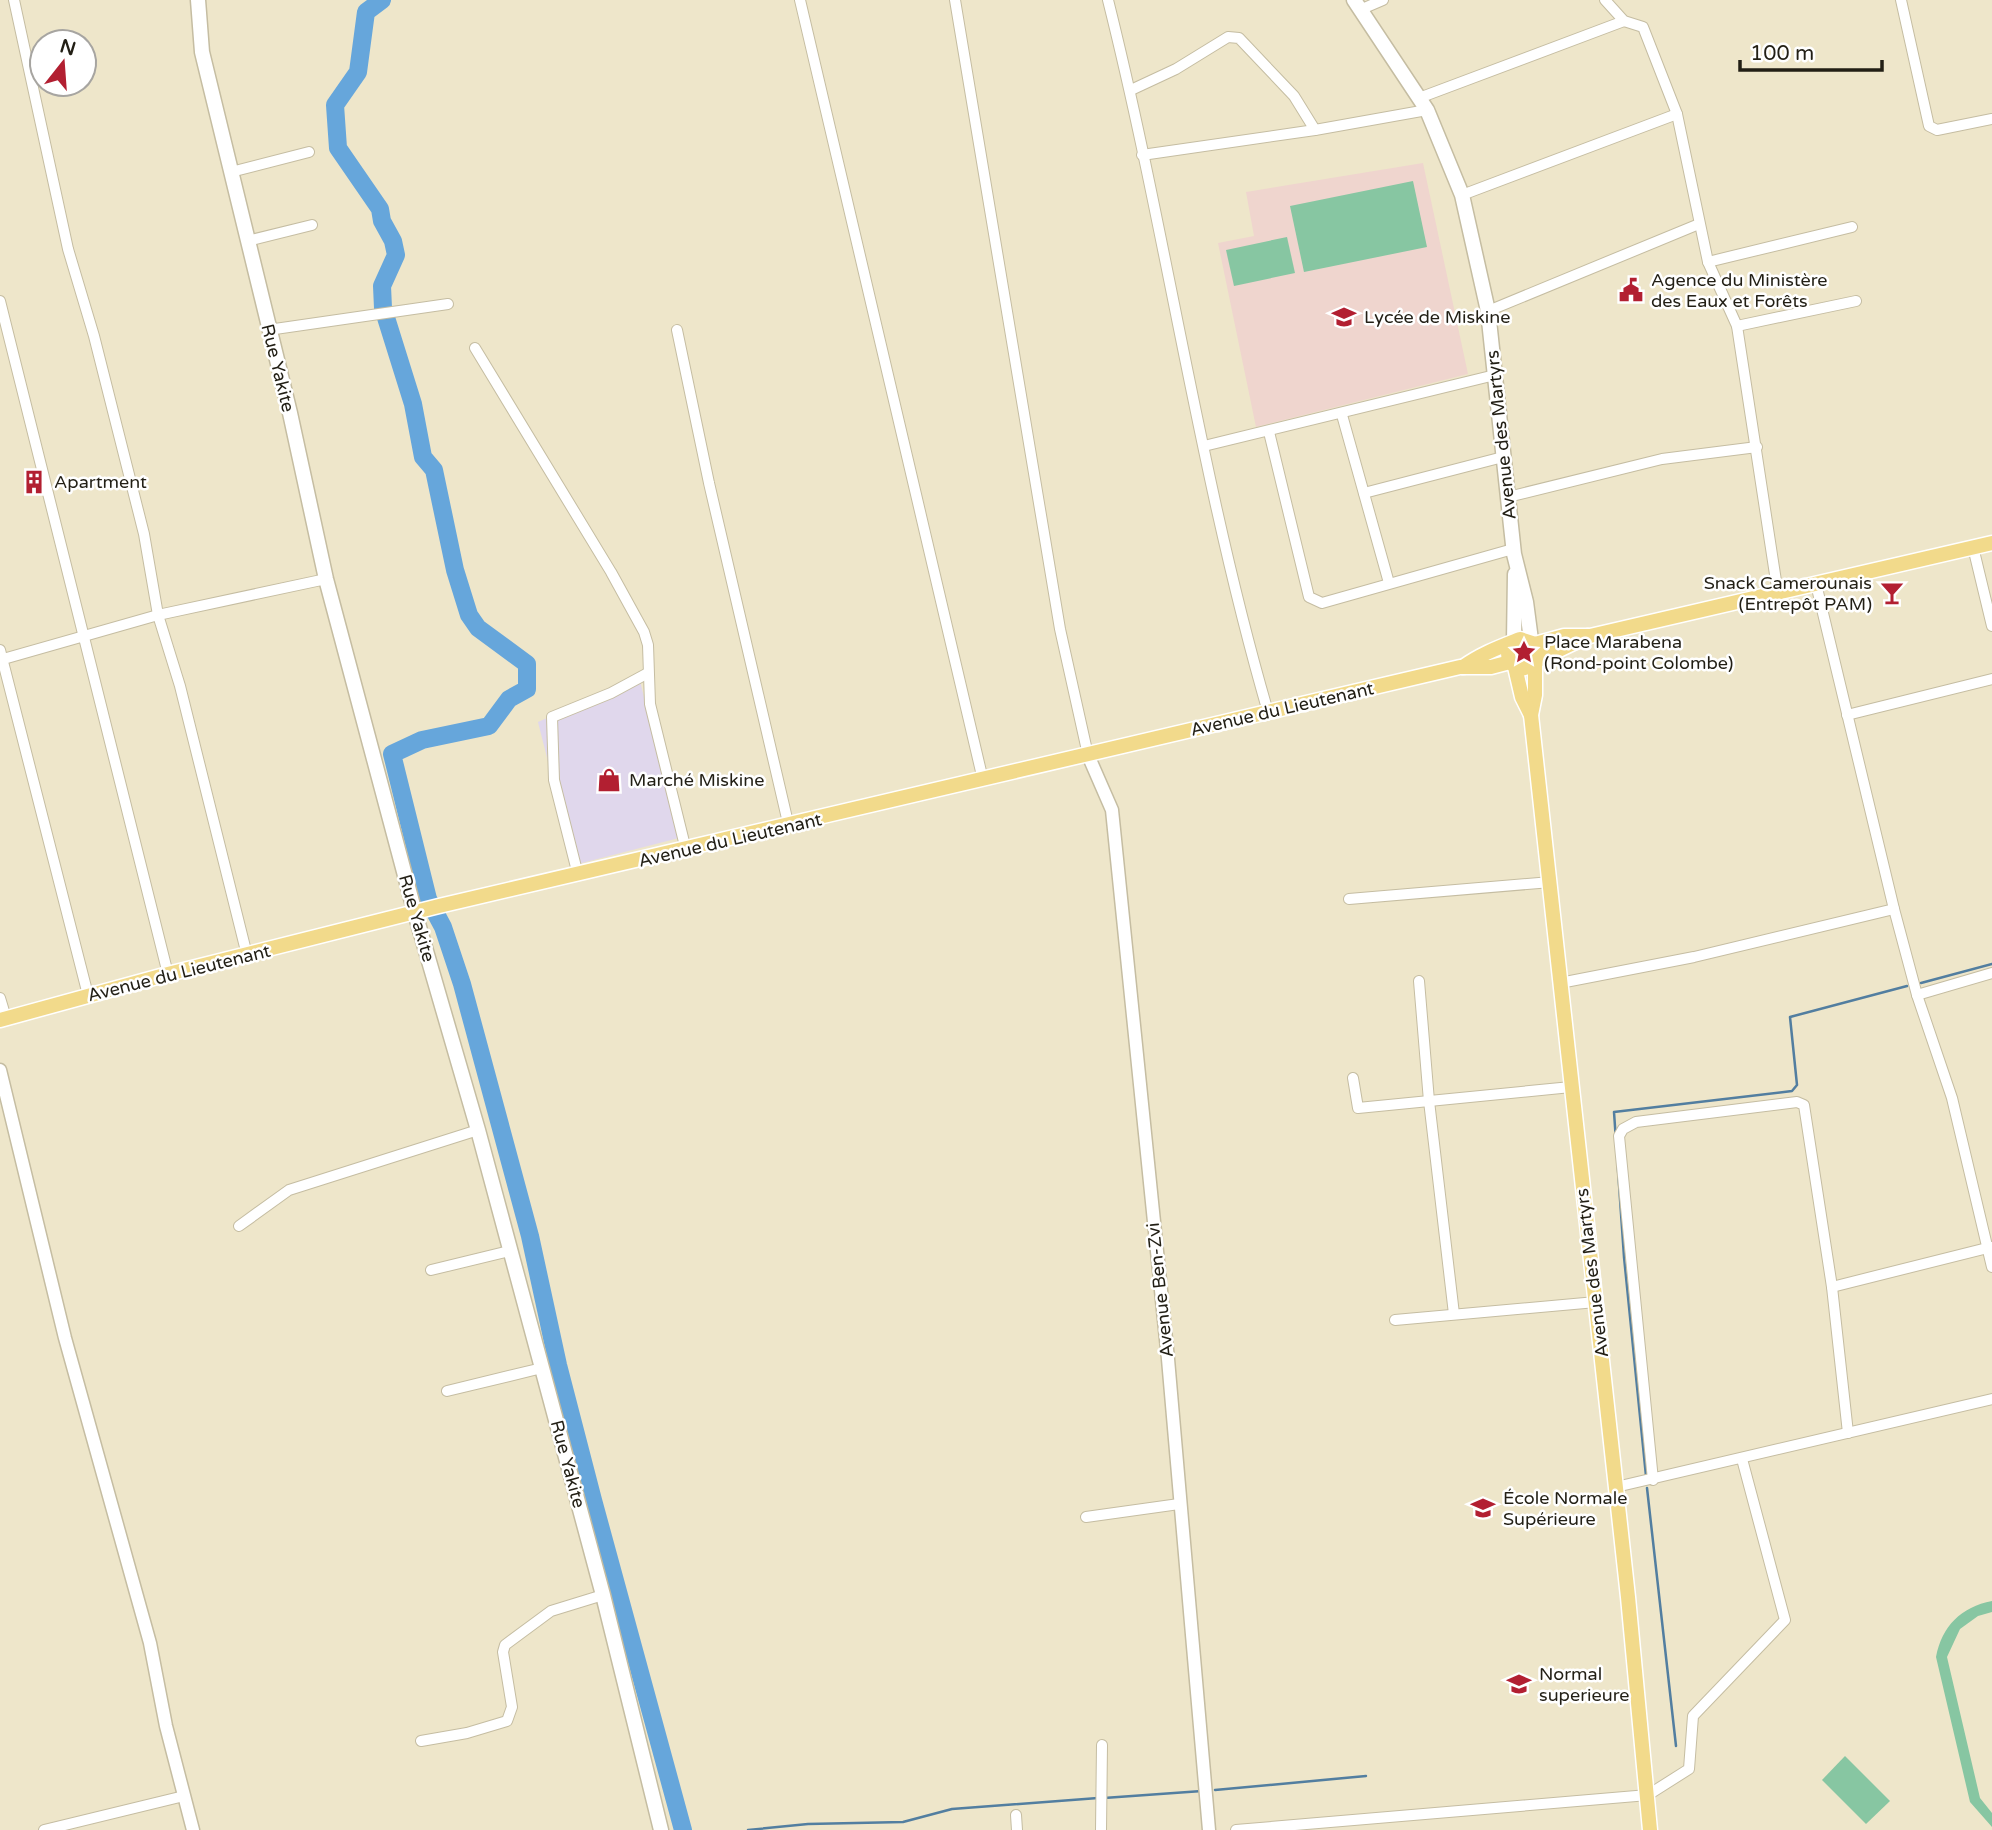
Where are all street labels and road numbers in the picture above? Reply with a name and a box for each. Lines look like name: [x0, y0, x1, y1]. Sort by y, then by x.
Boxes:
street label: Rue Yakite: [256, 322, 300, 414]
street label: Avenue des Martyrs: [1481, 349, 1521, 521]
street label: Avenue du Lieutenant: [1188, 677, 1376, 741]
street label: Avenue du Lieutenant: [636, 808, 824, 872]
street label: Rue Yakite: [394, 872, 440, 964]
street label: Avenue du Lieutenant: [85, 940, 273, 1006]
street label: Avenue des Martyrs: [1571, 1187, 1613, 1359]
street label: Avenue Ben-Zvi: [1142, 1221, 1178, 1359]
street label: Rue Yakite: [546, 1418, 590, 1510]

